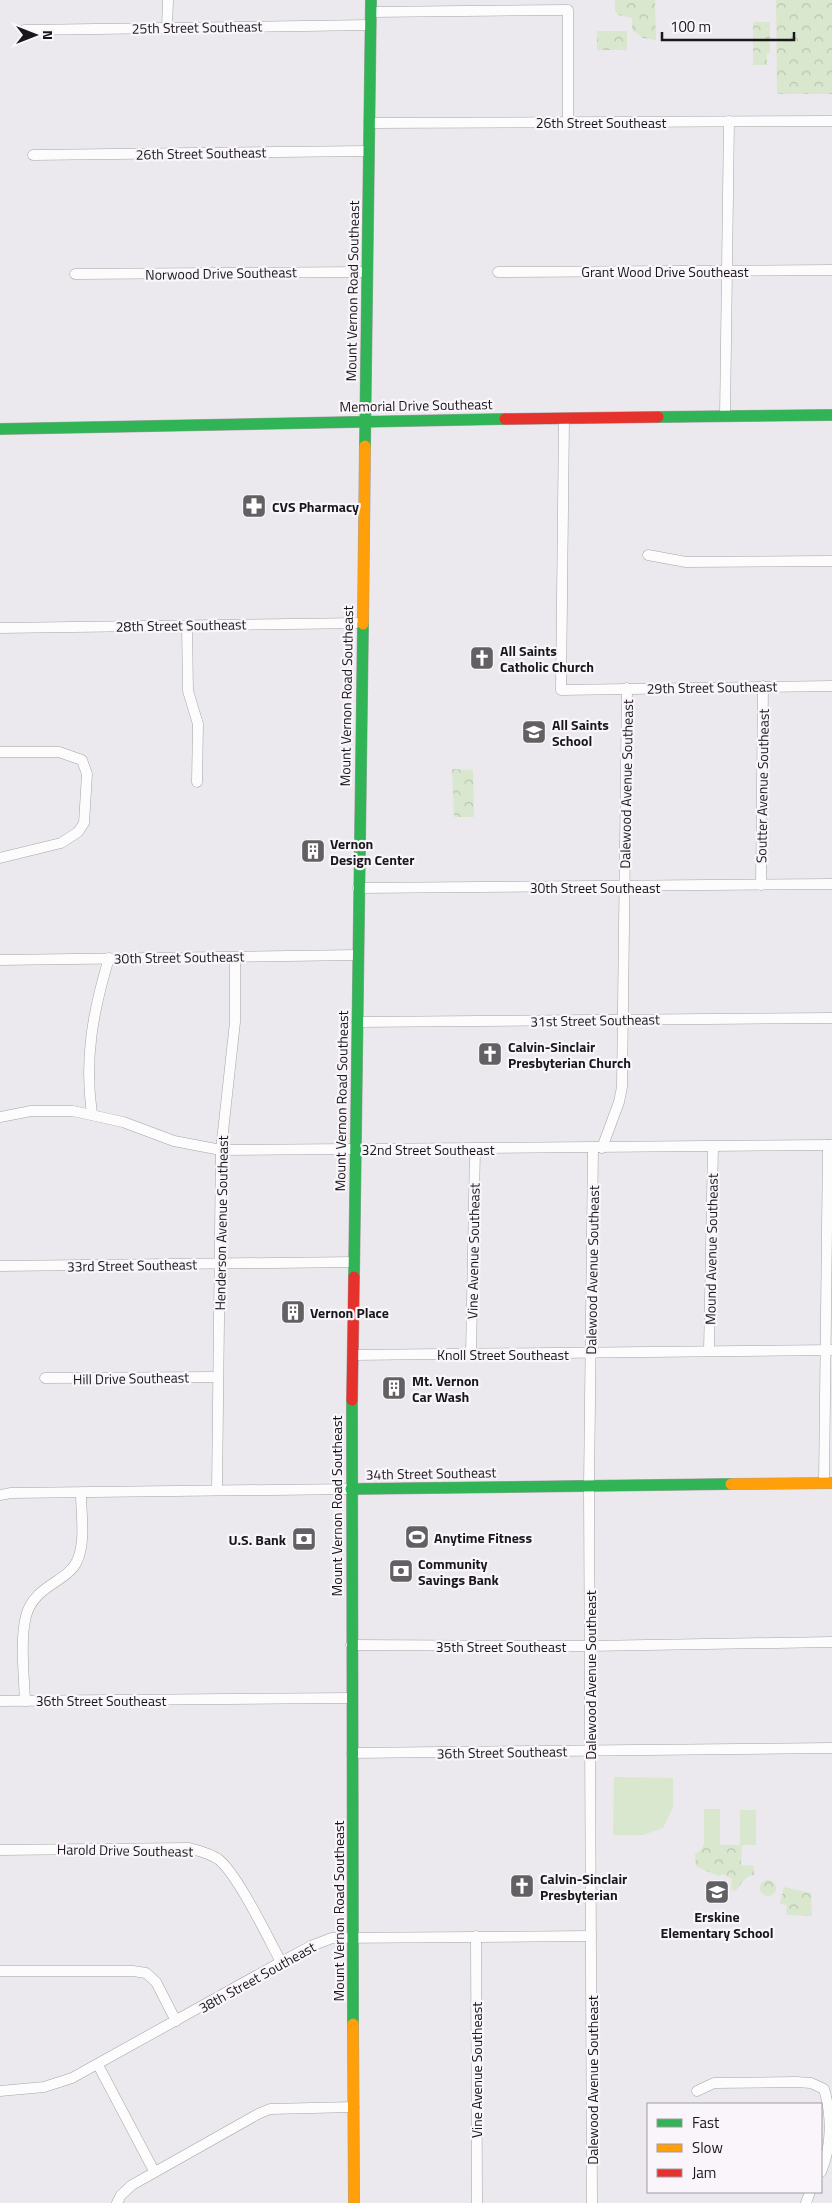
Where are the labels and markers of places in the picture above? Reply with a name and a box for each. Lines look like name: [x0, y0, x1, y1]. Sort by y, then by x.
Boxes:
pharmacy icon: CVS Pharmacy: [241, 493, 267, 519]
place label: CVS Pharmacy: [272, 496, 359, 517]
place label: All Saints Catholic Church: [500, 640, 594, 677]
church icon: All Saints Catholic Church: [469, 645, 495, 671]
place label: All Saints School: [552, 714, 609, 751]
school or university icon: All Saints School: [521, 719, 547, 745]
place label: Vernon Design Center: [330, 833, 414, 870]
building icon: Vernon Design Center: [300, 838, 326, 864]
place label: Calvin-Sinclair Presbyterian Church: [508, 1036, 631, 1073]
church icon: Calvin-Sinclair Presbyterian Church: [477, 1041, 503, 1067]
building icon: Vernon Place: [280, 1299, 306, 1325]
place label: Vernon Place: [310, 1302, 389, 1323]
place label: Mt. Vernon Car Wash: [412, 1370, 479, 1407]
building icon: Mt. Vernon Car Wash: [381, 1375, 407, 1401]
sports icon: Anytime Fitness: [404, 1524, 430, 1550]
bank icon: U.S. Bank: [291, 1526, 317, 1552]
place label: Anytime Fitness: [434, 1527, 532, 1548]
place label: U.S. Bank: [228, 1529, 287, 1550]
place label: Community Savings Bank: [418, 1553, 500, 1590]
bank icon: Community Savings Bank: [388, 1558, 414, 1584]
place label: Calvin-Sinclair Presbyterian: [540, 1868, 627, 1905]
church icon: Calvin-Sinclair Presbyterian: [509, 1873, 535, 1899]
school or university icon: Erskine Elementary School: [704, 1879, 730, 1905]
place label: Erskine Elementary School: [660, 1906, 774, 1943]

